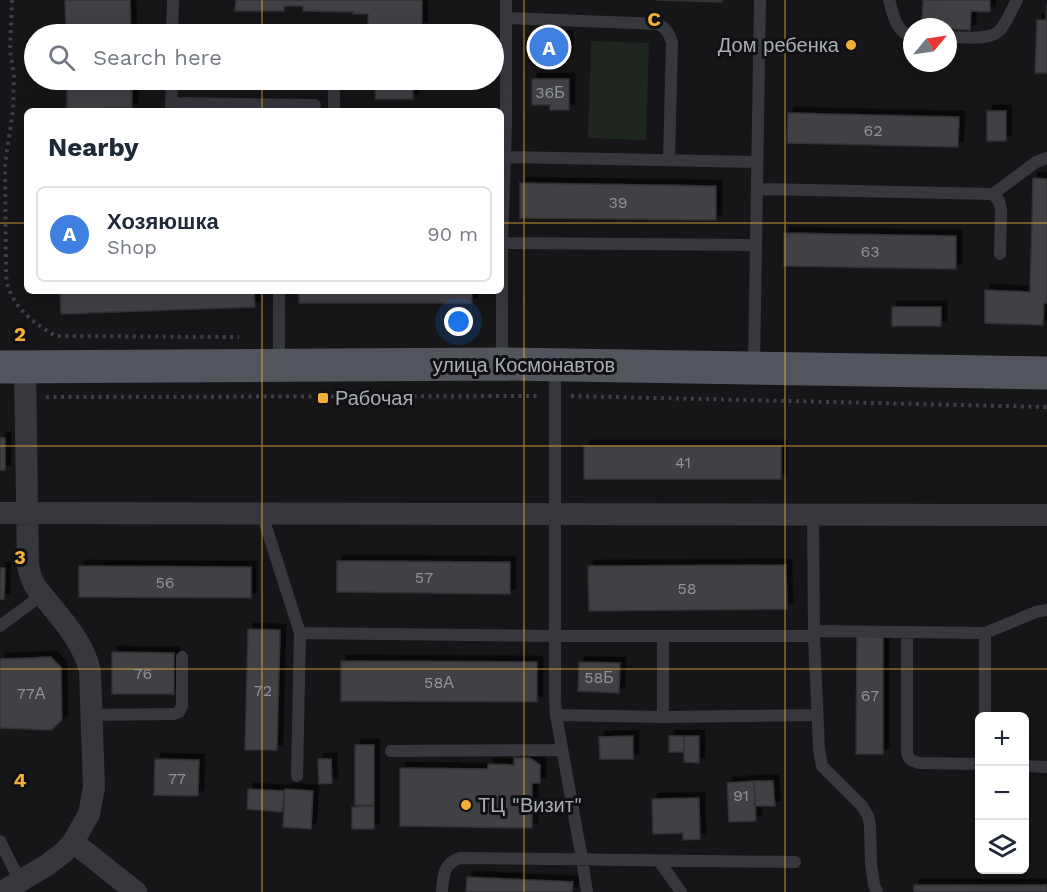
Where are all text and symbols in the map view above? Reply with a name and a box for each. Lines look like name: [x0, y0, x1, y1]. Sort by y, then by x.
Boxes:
text: C: [647, 7, 661, 31]
north arrow: [903, 18, 957, 72]
search box: [24, 24, 504, 90]
pin: A: [530, 24, 568, 70]
place label: Дом ребенка: [718, 33, 840, 57]
marker: Дом ребенка: [844, 38, 858, 52]
icon: search: [45, 41, 78, 74]
text: Search here: [93, 45, 222, 70]
house number: 36Б: [535, 83, 565, 102]
house number: 62: [863, 121, 883, 140]
text: Nearby: [48, 132, 139, 162]
house number: 39: [608, 193, 628, 212]
text: Хозяюшка: [107, 209, 219, 234]
text: A: [63, 222, 76, 246]
text: 90 m: [427, 222, 478, 246]
text: Shop: [107, 235, 157, 259]
house number: 63: [860, 242, 880, 261]
your location: [444, 307, 473, 336]
text: 2: [14, 322, 26, 346]
street label: улица Космонавтов: [433, 353, 615, 377]
place label: Рабочая: [335, 386, 413, 410]
marker: Рабочая: [316, 391, 330, 405]
house number: 41: [675, 453, 691, 472]
text: 3: [14, 545, 26, 569]
house number: 57: [415, 568, 433, 587]
house number: 56: [155, 573, 175, 592]
house number: 58: [677, 579, 697, 598]
house number: 76: [134, 664, 152, 683]
house number: 58Б: [584, 668, 614, 687]
house number: 58А: [424, 673, 454, 692]
house number: 72: [254, 681, 272, 700]
house number: 77А: [17, 684, 46, 703]
house number: 67: [861, 686, 879, 705]
map controls: [975, 712, 1029, 874]
button: +: [975, 712, 1029, 766]
button: −: [975, 766, 1029, 820]
text: 4: [14, 768, 27, 792]
house number: 77: [168, 769, 186, 788]
house number: 91: [733, 786, 749, 805]
place label: ТЦ "Визит": [478, 793, 582, 817]
marker: ТЦ "Визит": [459, 798, 473, 812]
button: layers: [975, 820, 1029, 874]

